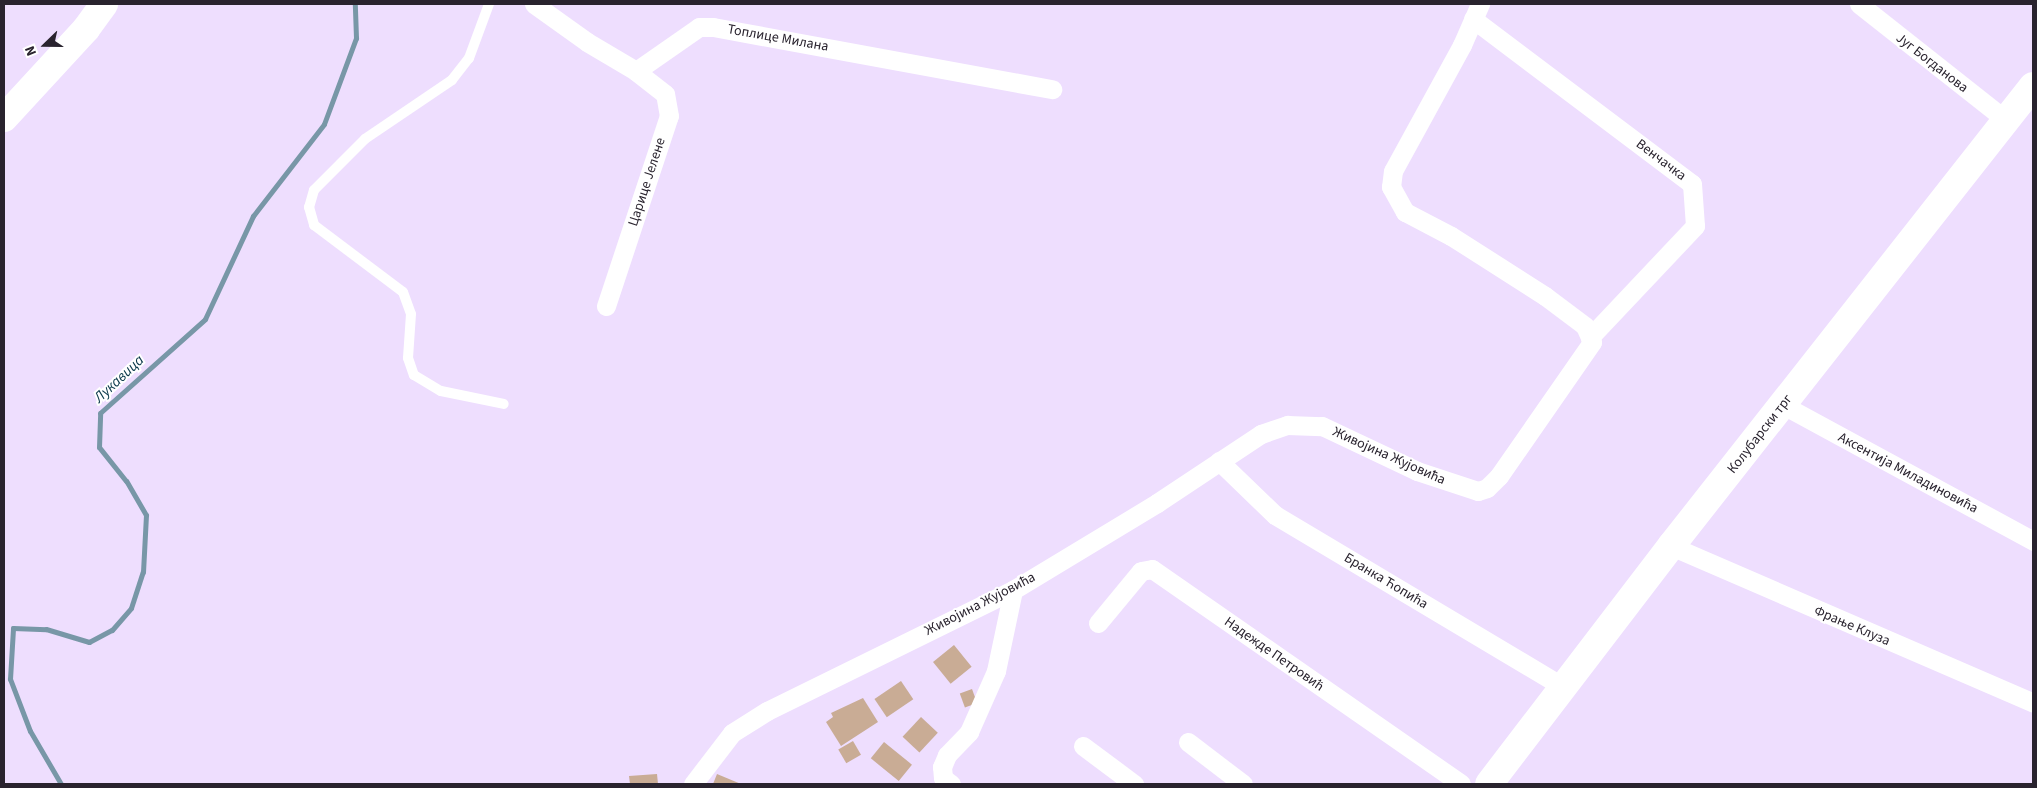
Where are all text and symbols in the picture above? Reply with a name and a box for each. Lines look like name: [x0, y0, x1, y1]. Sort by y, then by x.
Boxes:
north arrow: [20, 20, 70, 70]
street label: Топлице Милана: [726, 21, 830, 55]
street label: Југ Богданова: [1893, 30, 1971, 96]
text: N: [20, 43, 42, 59]
street label: Царице Јелене: [625, 136, 669, 228]
street label: Венчачка: [1633, 136, 1689, 184]
water label: Лукавица: [90, 351, 148, 407]
street label: Колубарски трг: [1724, 391, 1796, 477]
street label: Живојина Жујовића: [1330, 424, 1448, 488]
street label: Аксентија Миладиновића: [1835, 429, 1981, 517]
street label: Бранка Ћопића: [1341, 549, 1431, 613]
street label: Живојина Жујовића: [922, 569, 1038, 639]
street label: Фрање Клуза: [1812, 602, 1892, 650]
street label: Надежде Петровић: [1221, 613, 1327, 695]

